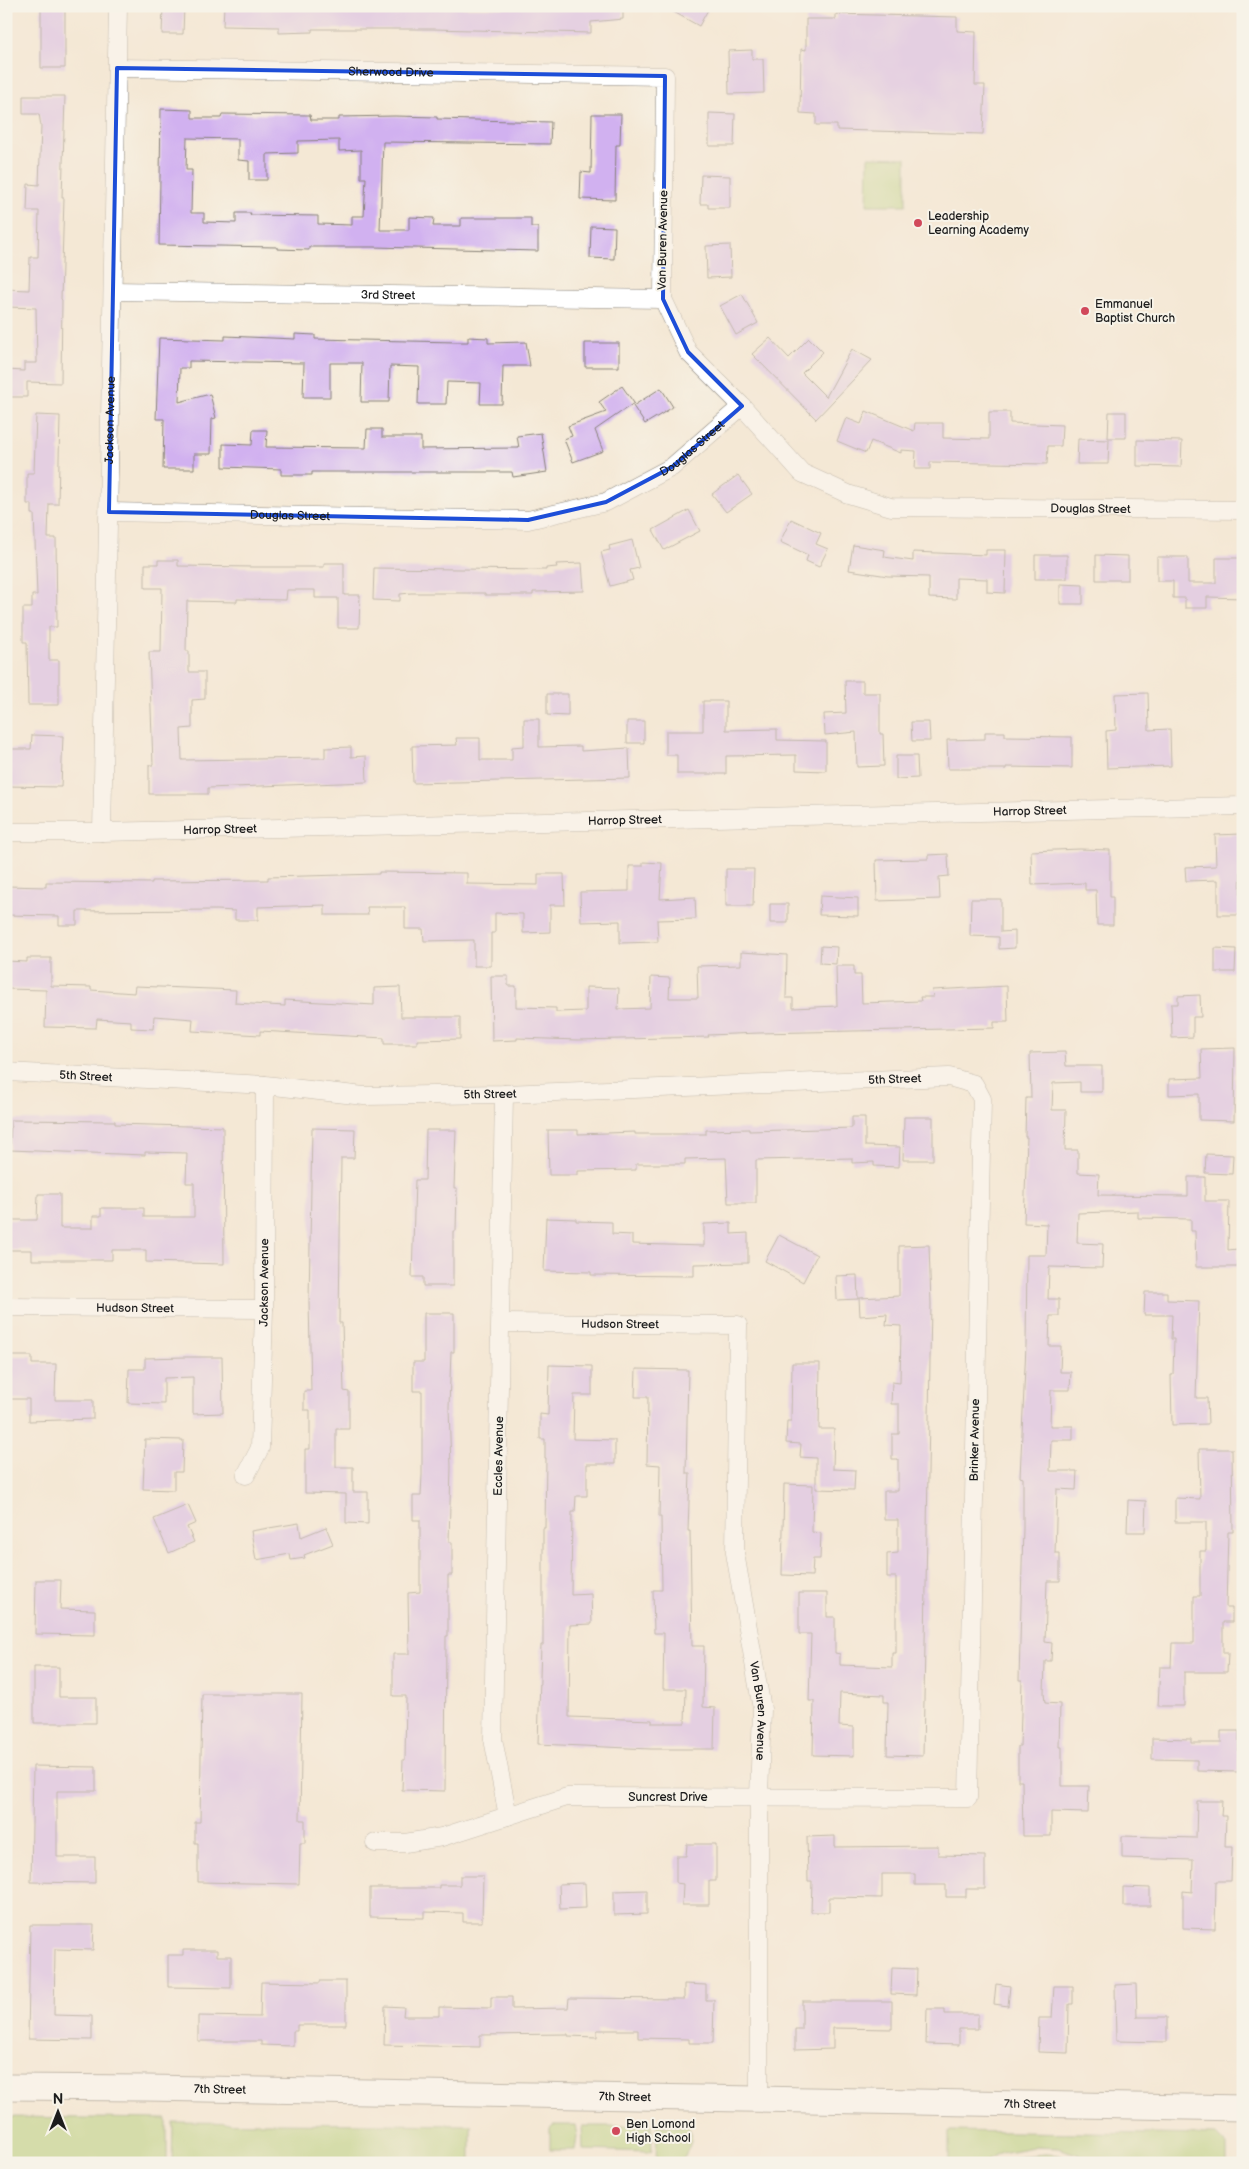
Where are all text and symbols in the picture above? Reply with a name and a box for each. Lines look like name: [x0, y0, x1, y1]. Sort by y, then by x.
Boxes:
street label: Sherwood Drive: [348, 64, 434, 80]
street label: Van Buren Avenue: [655, 190, 671, 290]
place label: Leadership Learning Academy: [928, 209, 1029, 238]
marker: Leadership Learning Academy: [912, 217, 924, 229]
street label: 3rd Street: [361, 287, 416, 303]
place label: Emmanuel Baptist Church: [1095, 297, 1175, 326]
marker: Emmanuel Baptist Church: [1079, 305, 1091, 317]
street label: Jackson Avenue: [102, 376, 118, 464]
street label: Douglas Street: [657, 417, 728, 480]
street label: Douglas Street: [1050, 501, 1131, 517]
street label: Douglas Street: [250, 507, 331, 524]
street label: Harrop Street: [993, 803, 1067, 819]
street label: Harrop Street: [588, 812, 662, 828]
street label: Harrop Street: [183, 821, 257, 838]
street label: 5th Street: [59, 1067, 113, 1085]
street label: 5th Street: [868, 1071, 922, 1088]
street label: 5th Street: [463, 1086, 517, 1102]
street label: Jackson Avenue: [256, 1238, 272, 1327]
street label: Hudson Street: [96, 1300, 174, 1316]
street label: Hudson Street: [581, 1316, 659, 1332]
street label: Brinker Avenue: [967, 1398, 983, 1482]
street label: Eccles Avenue: [491, 1416, 507, 1496]
street label: Van Buren Avenue: [746, 1660, 770, 1761]
street label: Suncrest Drive: [628, 1790, 708, 1805]
street label: 7th Street: [194, 2081, 247, 2097]
north arrow: [32, 2086, 82, 2136]
street label: 7th Street: [599, 2089, 651, 2105]
text: N: [53, 2091, 63, 2108]
street label: 7th Street: [1004, 2096, 1056, 2112]
place label: Ben Lomond High School: [626, 2117, 695, 2146]
marker: Ben Lomond High School: [610, 2125, 622, 2137]

